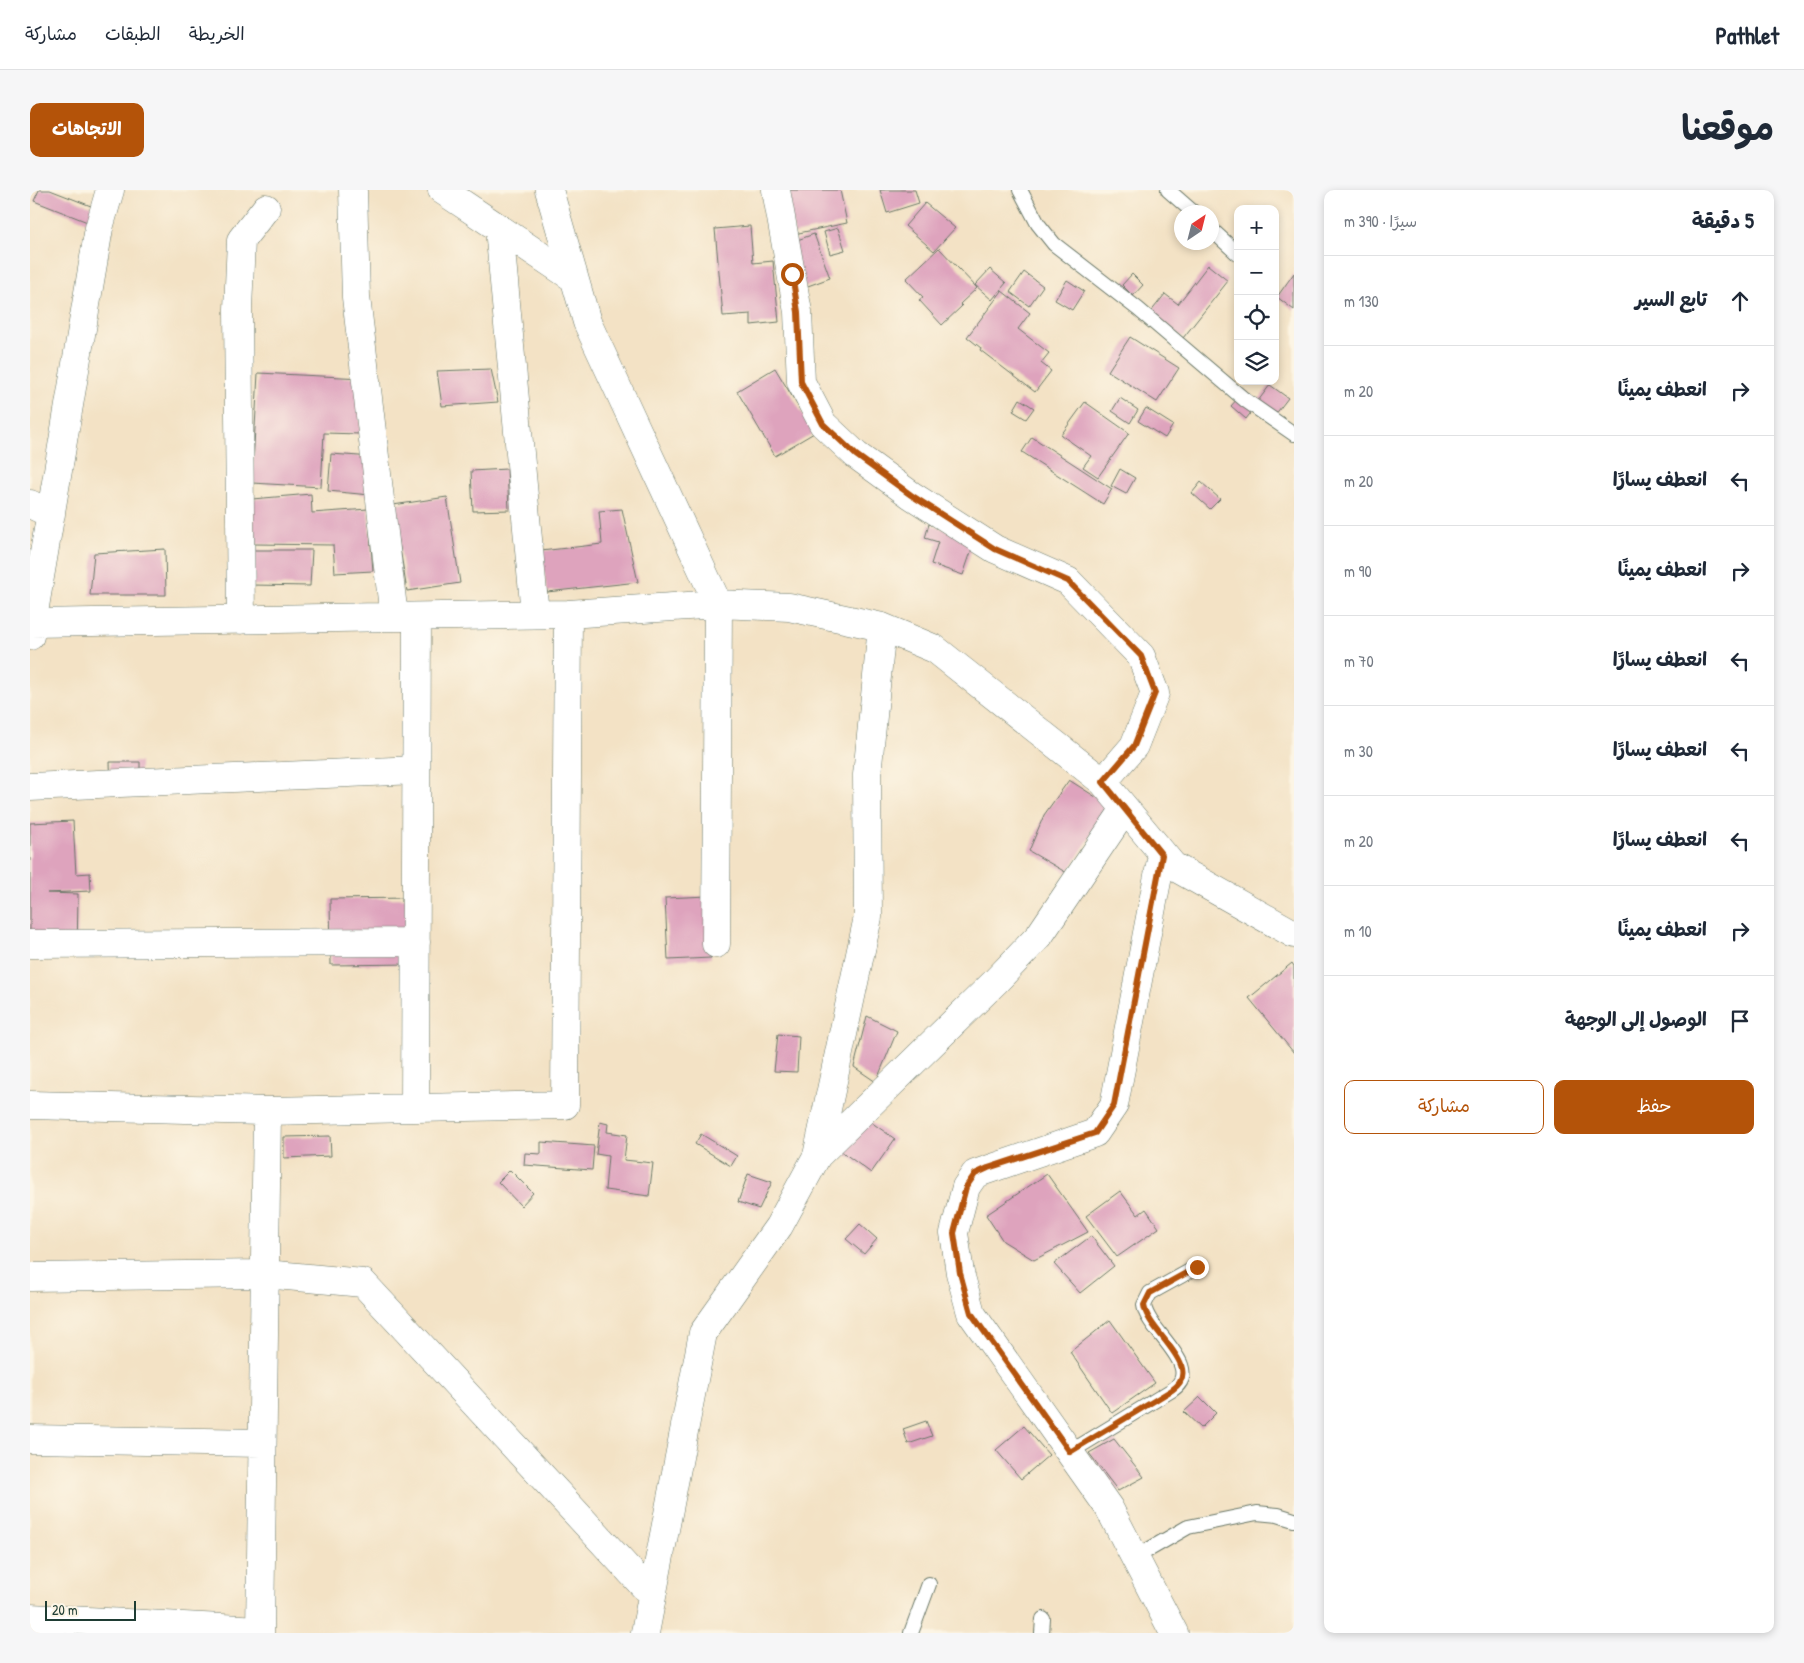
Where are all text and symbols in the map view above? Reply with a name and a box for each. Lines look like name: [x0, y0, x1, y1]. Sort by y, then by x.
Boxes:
text: Pathlet: [1716, 19, 1779, 51]
text: مشاركة: [25, 21, 77, 46]
text: الطبقات: [105, 21, 161, 46]
text: الخريطة: [189, 21, 245, 46]
button: الاتجاهات: [30, 103, 144, 157]
text: موقعنا: [1681, 104, 1774, 151]
north arrow: [1174, 205, 1219, 250]
map controls: [1234, 205, 1279, 385]
button: +: [1234, 205, 1279, 250]
text: 5 دقيقة: [1692, 206, 1754, 235]
text: سيرًا · 390 m: [1344, 210, 1417, 232]
button: −: [1234, 250, 1279, 295]
route start: [781, 263, 804, 286]
text: تابع السير: [1635, 286, 1707, 312]
icon: ahead: [1726, 287, 1754, 315]
text: 130 m: [1344, 290, 1379, 312]
button: locate: [1234, 295, 1279, 340]
button: layers: [1234, 340, 1279, 385]
text: انعطف يمينًا: [1618, 376, 1707, 402]
icon: right: [1726, 377, 1754, 405]
text: 20 m: [1344, 380, 1373, 402]
text: انعطف يسارًا: [1613, 466, 1707, 492]
icon: left: [1726, 467, 1754, 495]
text: 20 m: [1344, 470, 1373, 492]
text: انعطف يمينًا: [1618, 556, 1707, 582]
icon: right: [1726, 557, 1754, 585]
text: 90 m: [1344, 560, 1372, 582]
text: انعطف يسارًا: [1613, 646, 1707, 672]
icon: left: [1726, 647, 1754, 675]
text: 70 m: [1344, 650, 1374, 672]
text: انعطف يسارًا: [1613, 736, 1707, 762]
icon: left: [1726, 737, 1754, 765]
text: 30 m: [1344, 740, 1373, 762]
text: انعطف يسارًا: [1613, 826, 1707, 852]
icon: left: [1726, 827, 1754, 855]
text: 20 m: [1344, 830, 1373, 852]
text: انعطف يمينًا: [1618, 916, 1707, 942]
icon: right: [1726, 917, 1754, 945]
text: 10 m: [1344, 920, 1372, 942]
text: الوصول إلى الوجهة: [1565, 1006, 1707, 1032]
icon: arrive: [1726, 1007, 1754, 1035]
button: مشاركة: [1344, 1080, 1544, 1134]
button: حفظ: [1554, 1080, 1754, 1134]
route end: [1186, 1256, 1209, 1279]
scale bar: [45, 1598, 136, 1621]
text: 20 m: [52, 1600, 78, 1619]

